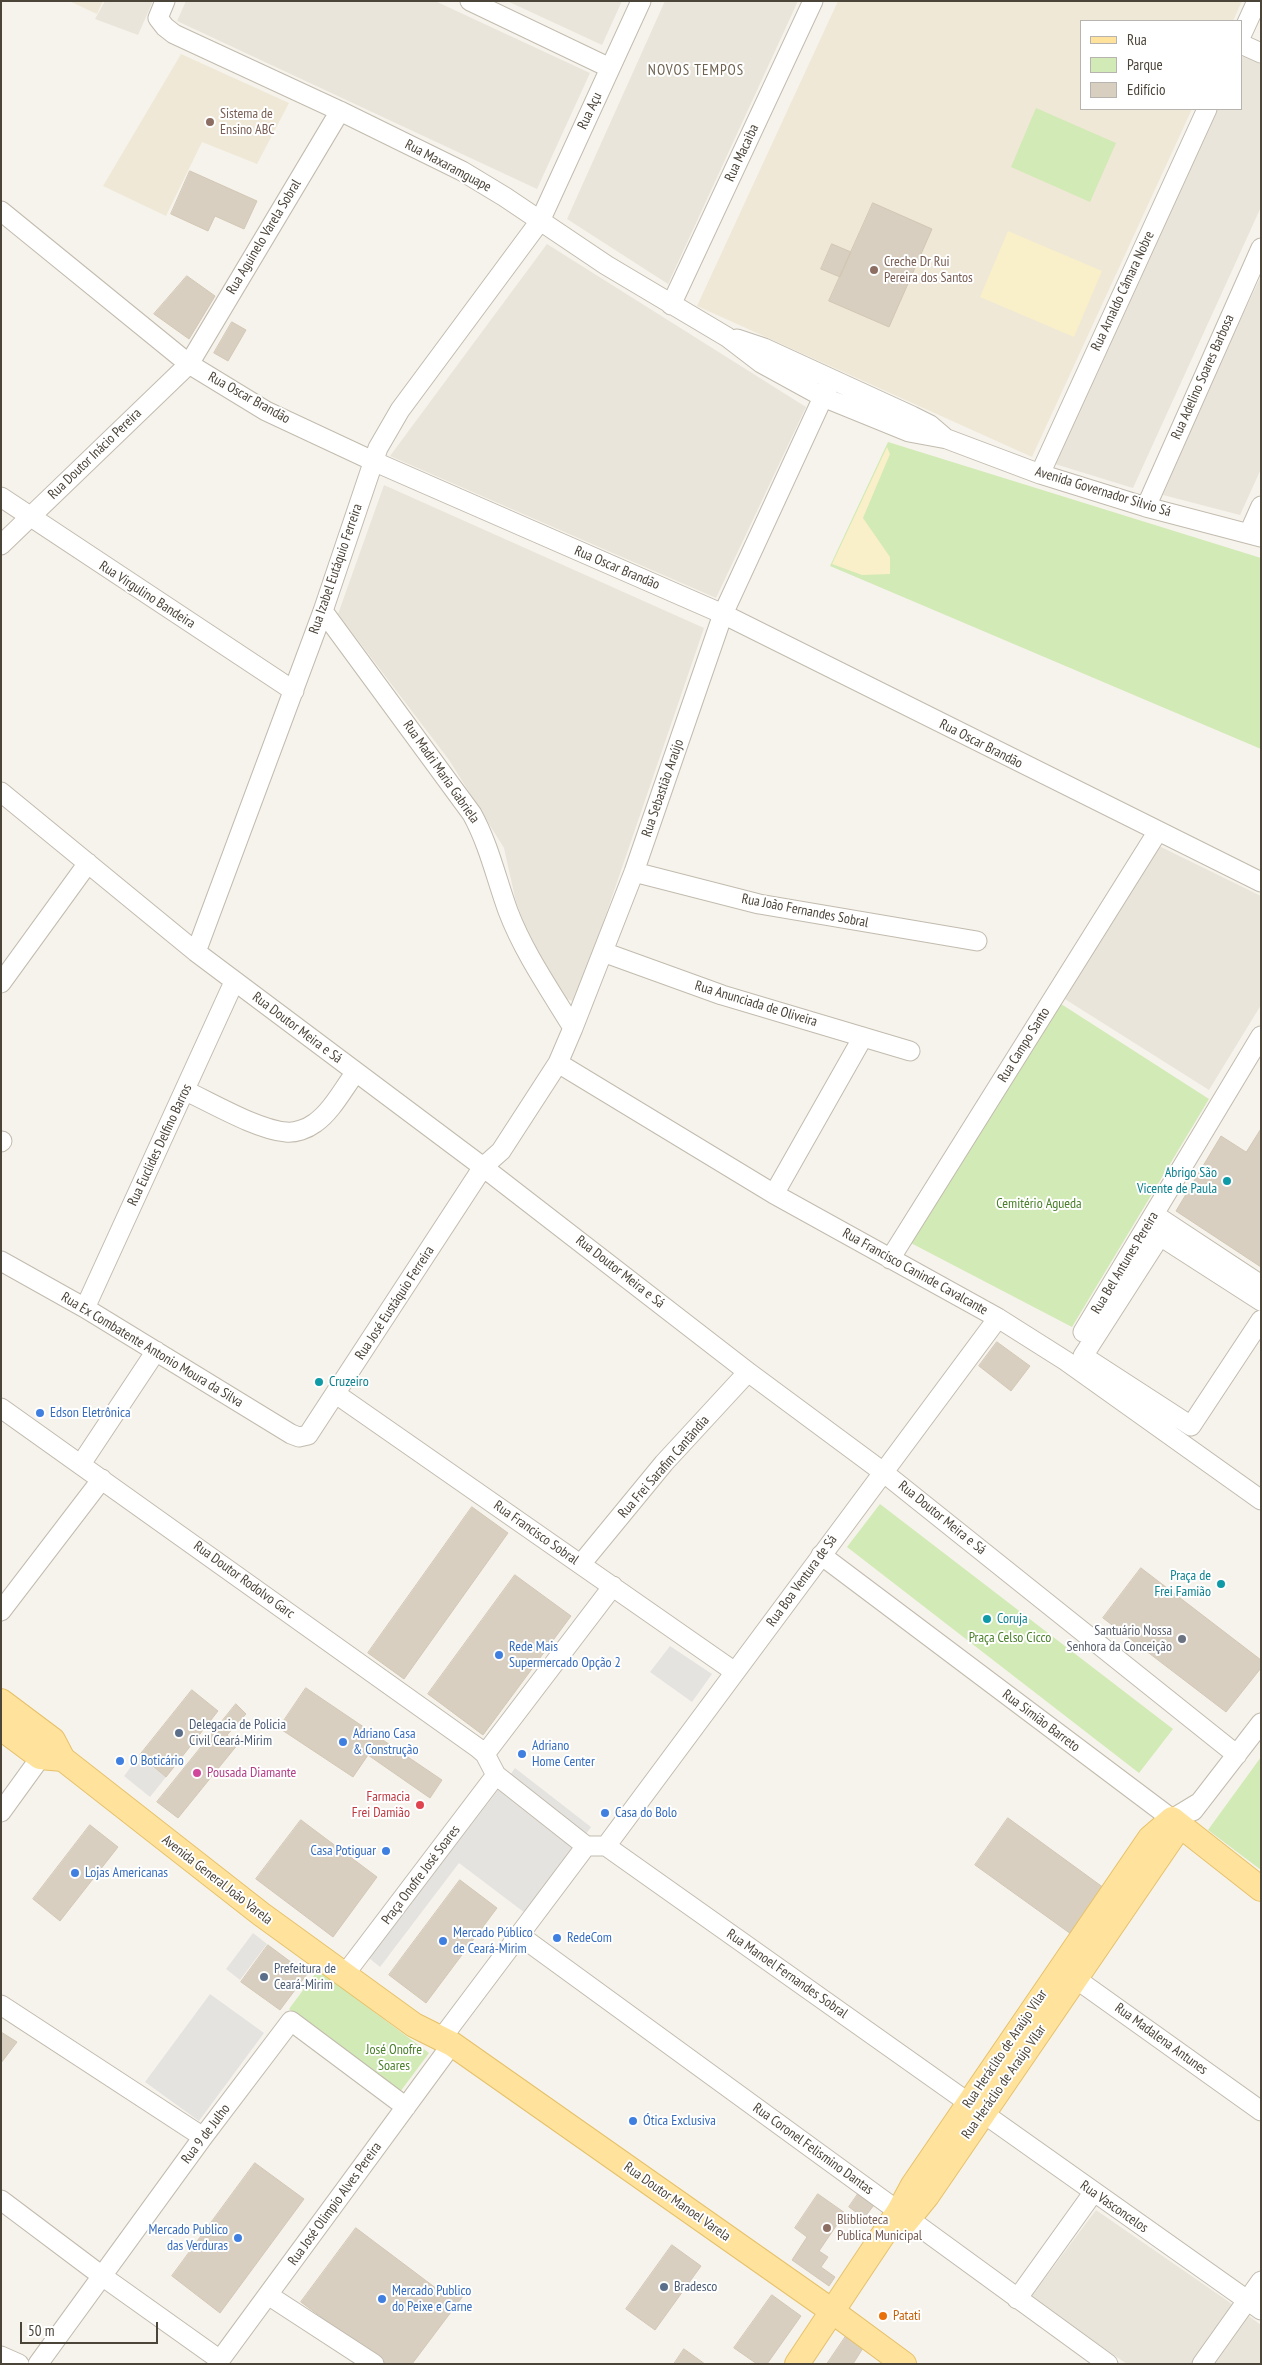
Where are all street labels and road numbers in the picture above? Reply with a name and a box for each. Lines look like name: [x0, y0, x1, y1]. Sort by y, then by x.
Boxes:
street label: Rua Açu: [574, 90, 606, 132]
street label: Rua Macaiba: [721, 122, 763, 184]
street label: Rua Maxaramguape: [402, 136, 494, 196]
street label: Rua Aguinelo Varela Sobral: [223, 177, 305, 297]
street label: Rua Arnaldo Câmara Nobre: [1088, 228, 1158, 354]
street label: Rua Adelino Soares Barbosa: [1168, 312, 1238, 442]
street label: Rua Oscar Brandão: [205, 369, 293, 427]
street label: Rua Doutor Inácio Pereira: [45, 405, 145, 503]
street label: Avenida Governador Silvio Sá: [1033, 463, 1173, 521]
street label: Rua Izabel Eutáquio Ferreira: [306, 502, 366, 636]
street label: Rua Oscar Brandão: [572, 542, 662, 594]
street label: Rua Virgulino Bandeira: [96, 558, 198, 632]
street label: Rua Oscar Brandão: [937, 716, 1025, 772]
street label: Rua Madri Maria Gabriela: [399, 717, 483, 827]
street label: Rua Sebastião Araújo: [638, 737, 688, 839]
street label: Rua João Fernandes Sobral: [740, 890, 870, 932]
street label: Rua Anunciada de Oliveira: [693, 977, 819, 1031]
street label: Rua Doutor Meira e Sá: [249, 989, 345, 1067]
street label: Rua Campo Santo: [994, 1005, 1054, 1085]
street label: Rua Euclides Delfino Barros: [124, 1081, 196, 1209]
street label: Rua Bel Antunes Pereira: [1088, 1209, 1162, 1317]
street label: Rua Francisco Caninde Cavalcante: [839, 1225, 991, 1319]
street label: Rua Doutor Meira e Sá: [572, 1232, 668, 1312]
street label: Rua José Eustáquio Ferreira: [352, 1243, 438, 1363]
street label: Rua Ex Combatente Antonio Moura da Silva: [58, 1289, 246, 1411]
street label: Rua Frei Sarafim Cantãndia: [615, 1412, 713, 1522]
street label: Rua Doutor Meira e Sá: [895, 1478, 989, 1558]
street label: Rua Francisco Sobral: [490, 1497, 582, 1569]
street label: Rua Boa Ventura de Sá: [763, 1532, 841, 1630]
street label: Rua Doutor Rodolvo Garc: [190, 1538, 298, 1622]
street label: Rua Simião Barreto: [999, 1686, 1083, 1756]
street label: Praça Onofre José Soares: [378, 1822, 464, 1928]
street label: Avenida General João Varela: [158, 1832, 276, 1928]
street label: Rua Manoel Fernandes Sobral: [723, 1926, 851, 2022]
street label: Rua Heráclito de Araújo Vilar: [959, 1987, 1051, 2111]
street label: Rua Madalena Antunes: [1111, 2000, 1211, 2078]
street label: Rua Heráclio de Araújo Vilar: [958, 2022, 1050, 2142]
street label: Rua Coronel Felismino Dantas: [750, 2100, 876, 2198]
street label: Rua 9 de Julho: [178, 2101, 234, 2167]
street label: Rua José Olimpio Alves Pereira: [285, 2139, 385, 2269]
street label: Rua Doutor Manoel Varela: [621, 2159, 733, 2245]
street label: Rua Vasconcelos: [1077, 2177, 1151, 2237]

